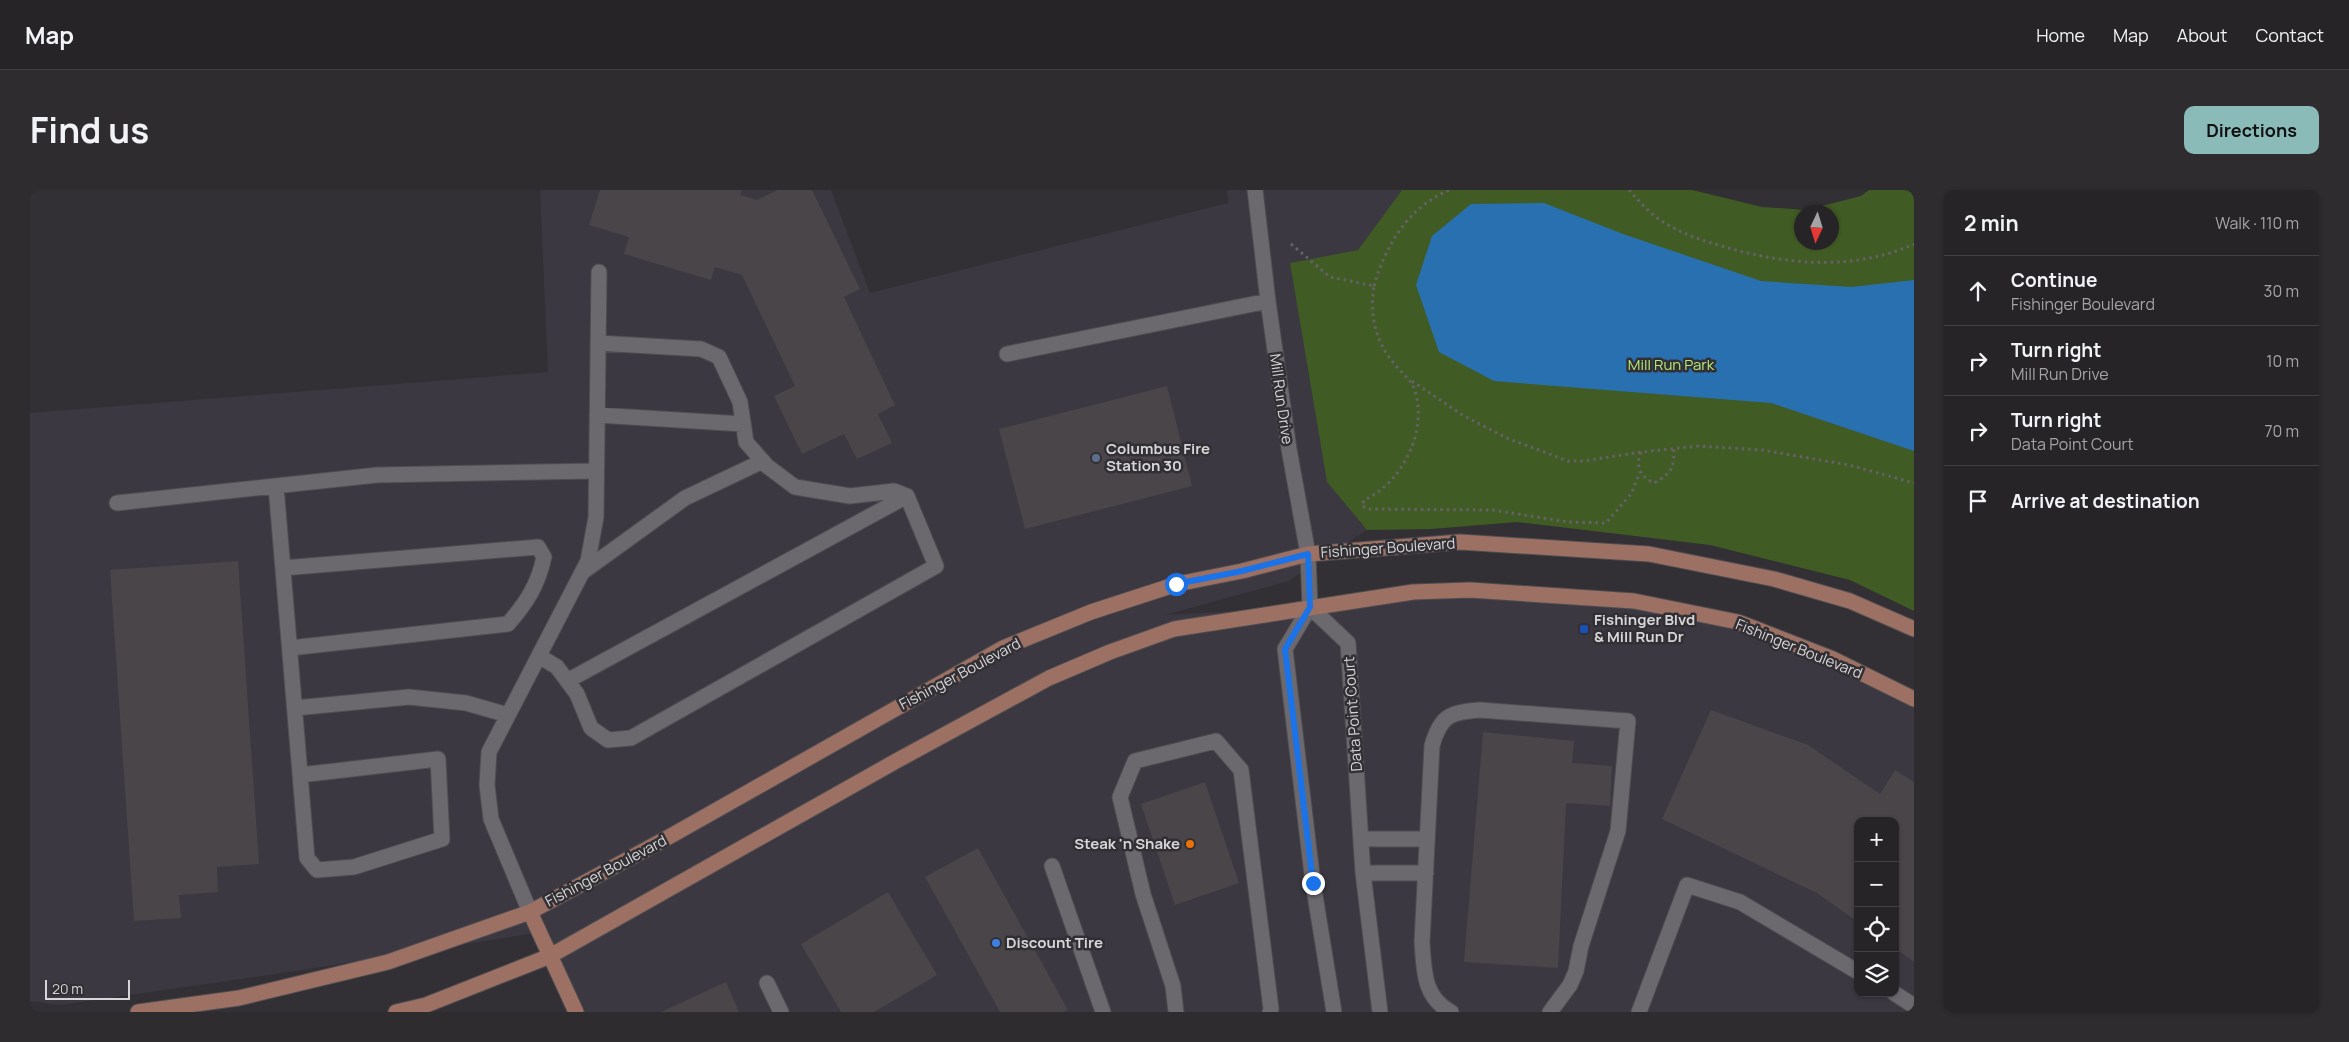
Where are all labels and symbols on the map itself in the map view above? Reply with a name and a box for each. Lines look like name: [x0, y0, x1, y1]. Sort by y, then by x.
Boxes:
north arrow: [1794, 205, 1839, 250]
street label: Mill Run Drive: [1265, 352, 1298, 446]
park label: Mill Run Park: [1628, 354, 1715, 375]
place label: Columbus Fire Station 30: [1106, 438, 1210, 476]
marker: Columbus Fire Station 30: [1090, 452, 1102, 464]
street label: Fishinger Boulevard: [1320, 532, 1456, 563]
route start: [1165, 573, 1188, 596]
place label: Fishinger Blvd & Mill Run Dr: [1594, 609, 1695, 647]
street label: Fishinger Boulevard: [1733, 614, 1866, 684]
marker: Fishinger Blvd & Mill Run Dr: [1578, 623, 1590, 635]
street label: Fishinger Boulevard: [895, 633, 1024, 714]
street label: Data Point Court: [1338, 656, 1367, 772]
street label: Fishinger Boulevard: [541, 830, 670, 911]
place label: Steak 'n Shake: [1074, 833, 1180, 854]
marker: Steak 'n Shake: [1184, 838, 1196, 850]
route end: [1302, 872, 1325, 895]
place label: Discount Tire: [1006, 932, 1103, 953]
marker: Discount Tire: [990, 937, 1002, 949]
scale bar: [45, 977, 130, 1000]

